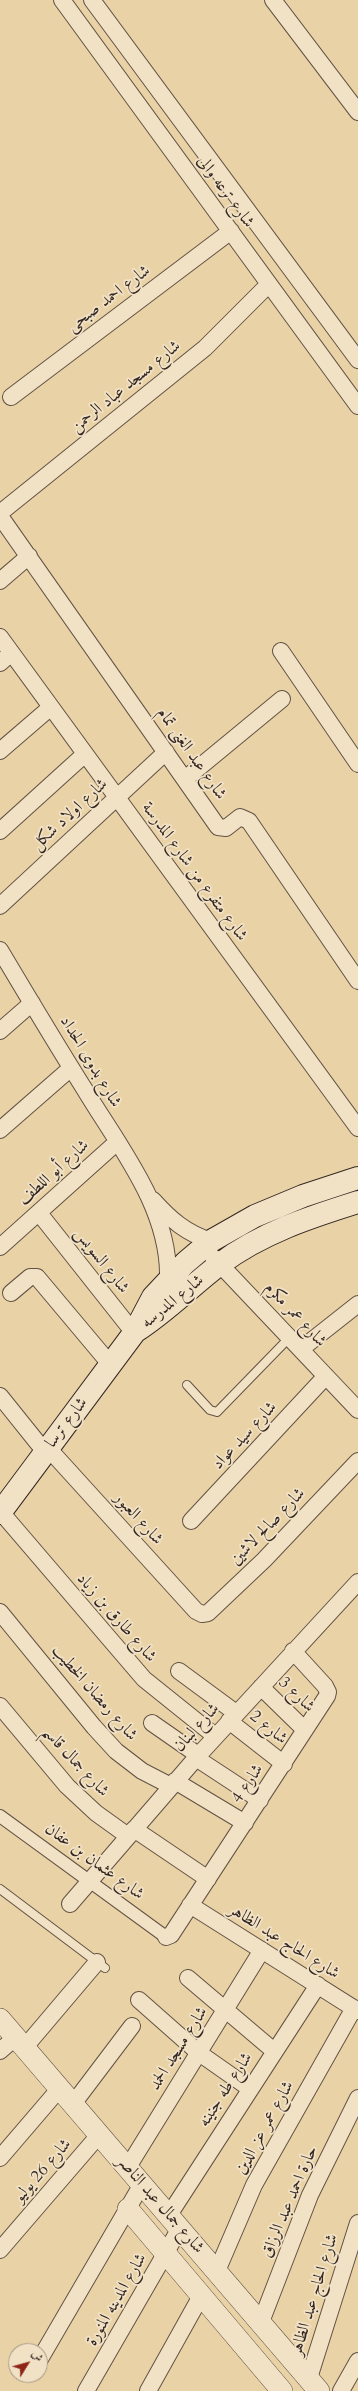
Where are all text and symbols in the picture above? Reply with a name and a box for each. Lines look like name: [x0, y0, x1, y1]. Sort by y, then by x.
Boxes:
street label: شارع ترعه والى: [192, 152, 258, 232]
street label: شارع احمد صبحى: [63, 261, 155, 337]
street label: شارع مسجد عباد الرحمن: [67, 336, 185, 438]
street label: شارع عبد الغنى تمام: [152, 704, 230, 804]
street label: شارع اولاد شكل: [28, 775, 112, 855]
street label: شارع متفرع من شارع المدرسة: [137, 798, 251, 946]
street label: شارع بدوى الحداد: [55, 1012, 125, 1112]
street label: شارع أبو اللطف: [14, 1136, 94, 1210]
street label: شارع السويس: [69, 1224, 133, 1298]
street label: شارع المدرسه: [138, 1271, 208, 1333]
street label: شارع عمر مكرم: [260, 1278, 330, 1352]
street label: شارع ترسا: [41, 1394, 93, 1452]
street label: شارع سيد عواد: [208, 1398, 282, 1474]
street label: شارع صالح لاشين: [226, 1484, 310, 1570]
street label: شارع العبور: [109, 1488, 167, 1550]
street label: شارع طارق بن زياد: [72, 1569, 160, 1667]
street label: شارع رمضان الخطيب: [47, 1641, 141, 1745]
street label: شارع 3: [274, 1673, 318, 1717]
street label: شارع لبنان: [170, 1699, 224, 1757]
street label: شارع 2: [245, 1707, 291, 1749]
street label: شارع جمال قاسم: [37, 1722, 113, 1802]
street label: شارع 4: [228, 1761, 268, 1807]
street label: شارع عثمان بن عفان: [40, 1819, 148, 1905]
street label: شارع الحاج عبد الظاهر: [225, 1900, 343, 1984]
street label: شارع مسجد الحمد: [145, 2003, 213, 2095]
street label: شارع طه جنينه: [194, 2049, 258, 2131]
street label: شارع عمر عز الدين: [231, 2078, 299, 2178]
street label: شارع 26 يوليو: [10, 2135, 76, 2207]
street label: حارة احمد عبد الرزاق: [257, 2143, 323, 2261]
street label: شارع جمال عبد الناصر: [112, 2152, 208, 2258]
street label: شارع الحاج عبد الظاهر: [287, 2232, 343, 2358]
street label: شارع المدينه المنورة: [82, 2250, 152, 2350]
north arrow: [8, 2343, 48, 2383]
text: ش: [28, 2347, 46, 2365]

